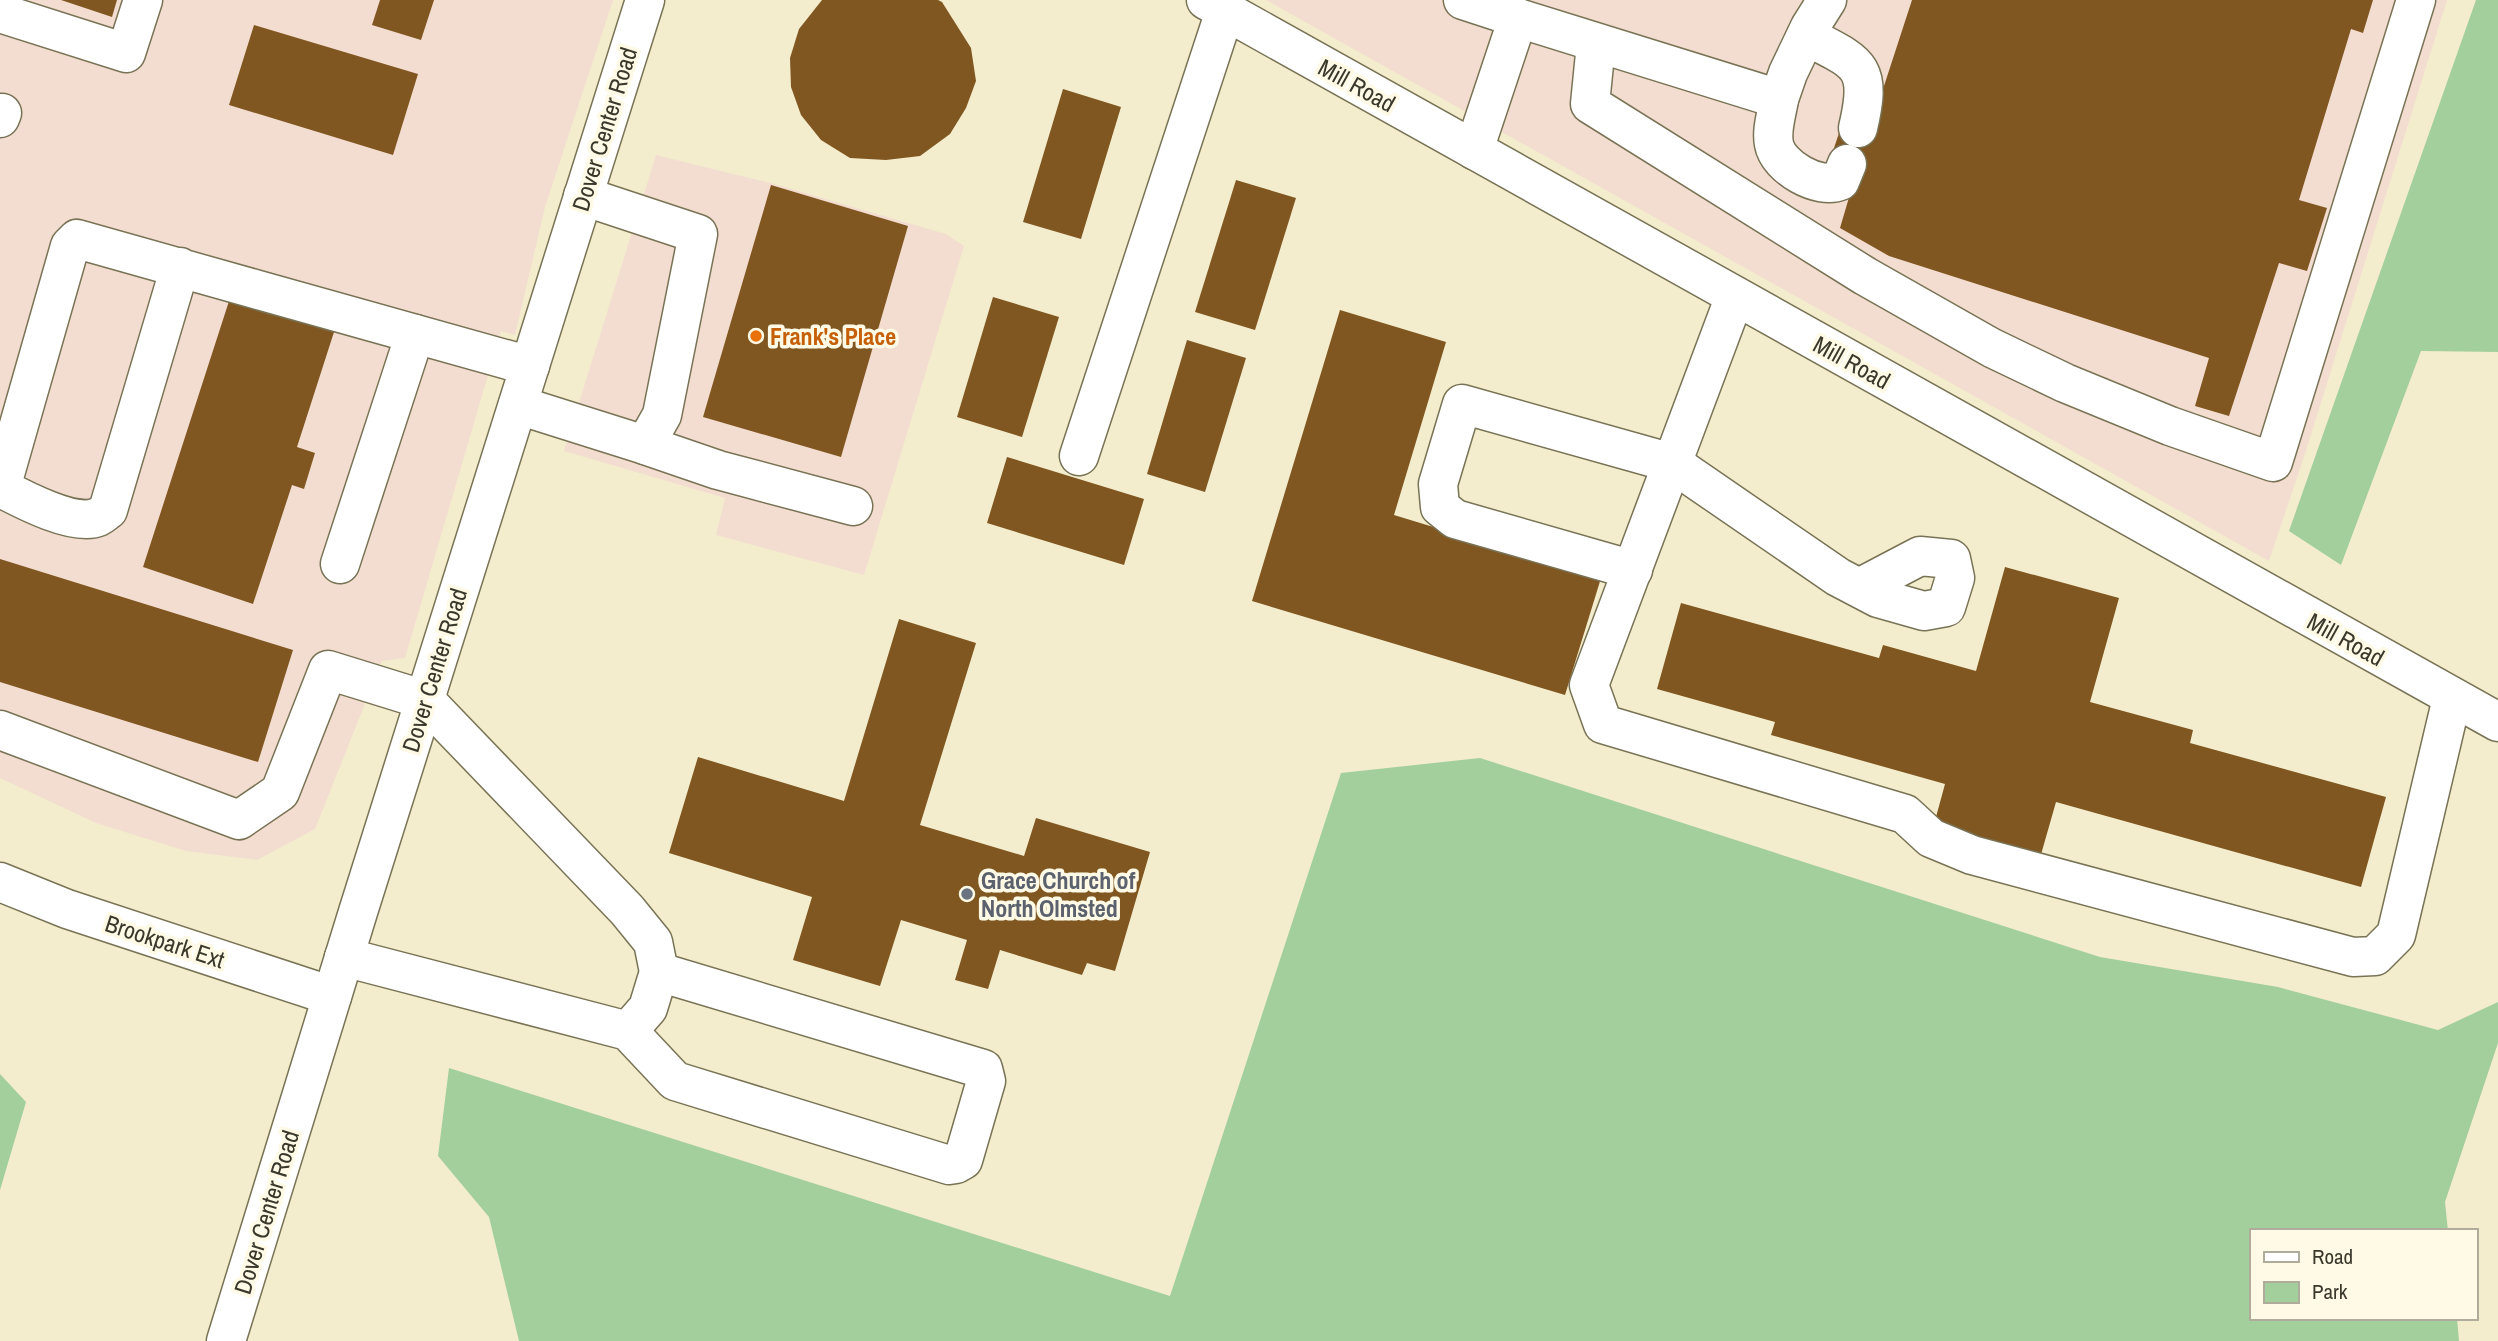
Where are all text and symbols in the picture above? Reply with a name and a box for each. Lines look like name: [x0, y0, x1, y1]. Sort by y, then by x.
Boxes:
street label: Dover Center Road: [564, 43, 644, 215]
street label: Mill Road: [1313, 51, 1401, 119]
place label: Frank's Place: [770, 320, 896, 352]
marker: Frank's Place: [748, 328, 764, 344]
street label: Mill Road: [1808, 328, 1896, 396]
street label: Dover Center Road: [394, 584, 474, 756]
street label: Mill Road: [2302, 605, 2390, 673]
place label: Grace Church of North Olmsted: [981, 864, 1136, 924]
marker: Grace Church of North Olmsted: [959, 886, 975, 902]
street label: Brookpark Ext: [101, 907, 229, 975]
street label: Dover Center Road: [226, 1126, 306, 1298]
legend: [2250, 1229, 2477, 1320]
text: Road: [2312, 1242, 2353, 1271]
text: Park: [2312, 1277, 2348, 1306]

